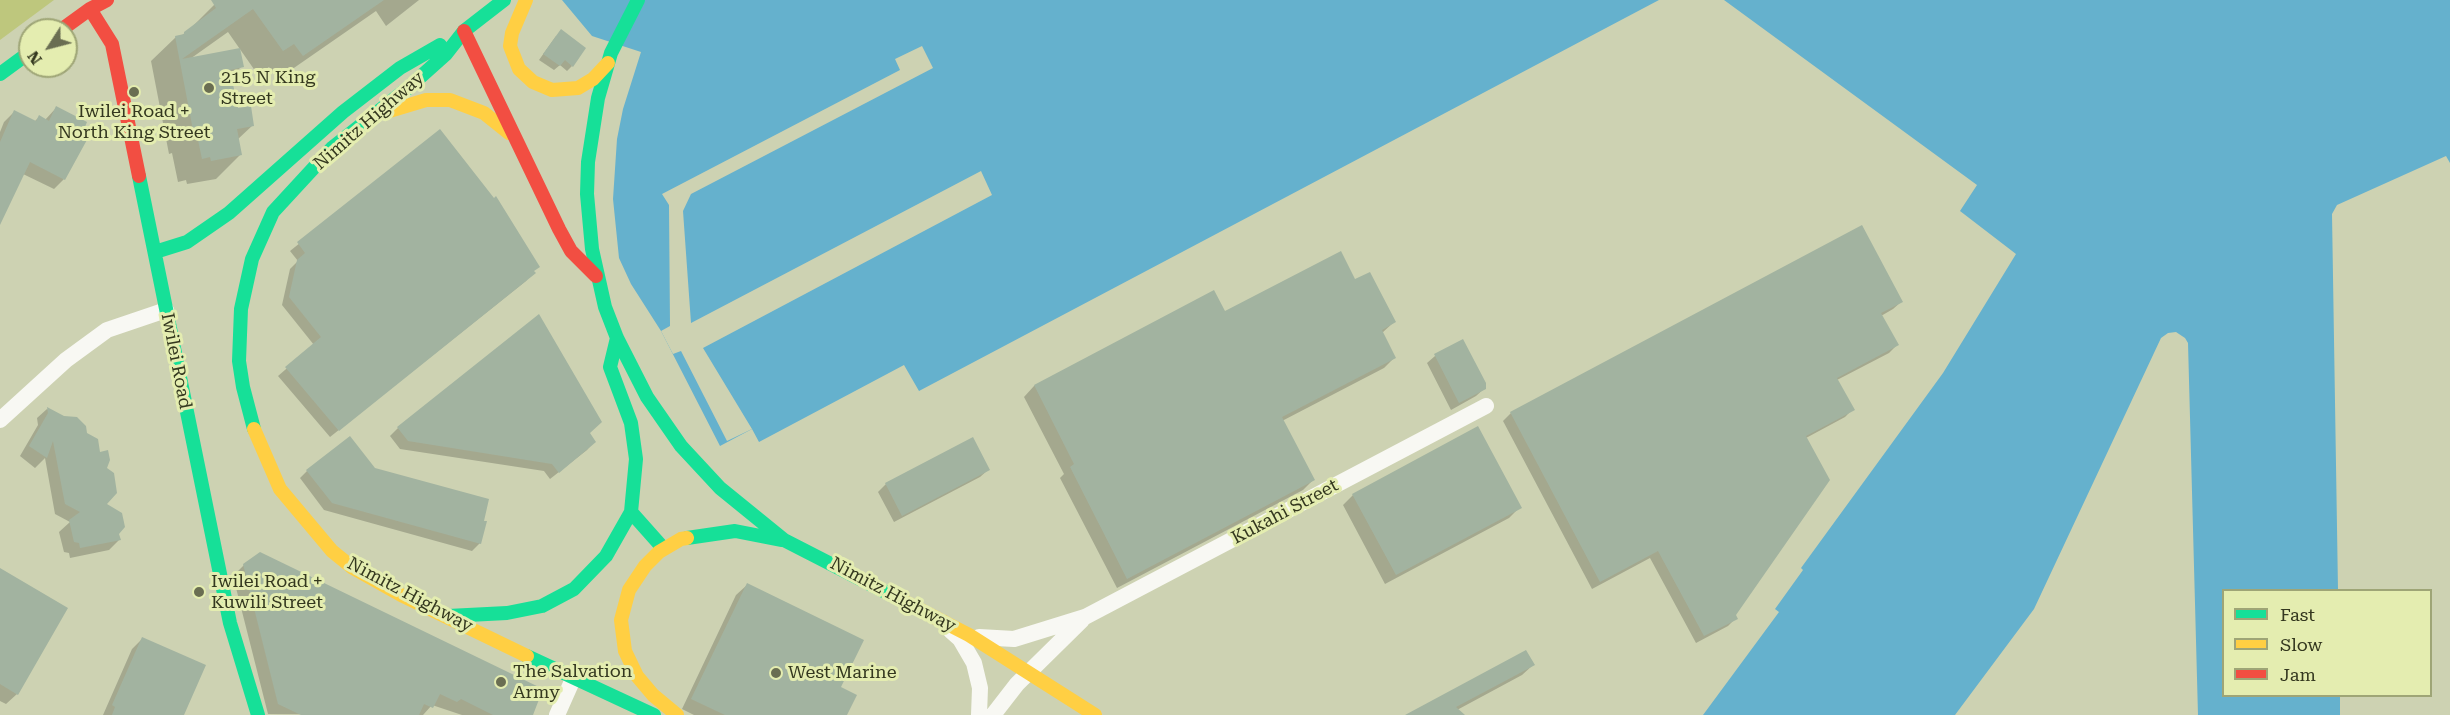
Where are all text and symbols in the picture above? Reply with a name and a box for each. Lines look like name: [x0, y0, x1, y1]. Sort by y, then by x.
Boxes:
north arrow: [18, 18, 78, 78]
text: N: [23, 47, 46, 68]
place label: 215 N King Street: [221, 67, 315, 110]
street label: Nimitz Highway: [309, 67, 429, 175]
marker: 215 N King Street: [202, 81, 216, 95]
marker: Iwilei Road + North King Street: [127, 85, 141, 99]
place label: Iwilei Road + North King Street: [58, 101, 210, 144]
street label: Iwilei Road: [156, 311, 196, 411]
street label: Kukahi Street: [1228, 475, 1342, 549]
street label: Nimitz Highway: [343, 553, 477, 637]
street label: Nimitz Highway: [826, 553, 960, 637]
place label: Iwilei Road + Kuwili Street: [211, 571, 323, 614]
marker: Iwilei Road + Kuwili Street: [192, 585, 206, 599]
legend: [2222, 589, 2432, 697]
text: Fast: [2280, 604, 2315, 625]
text: Slow: [2280, 634, 2322, 655]
place label: The Salvation Army: [513, 661, 632, 704]
place label: West Marine: [788, 662, 897, 684]
text: Jam: [2280, 664, 2316, 685]
marker: West Marine: [769, 666, 783, 680]
marker: The Salvation Army: [494, 675, 508, 689]

